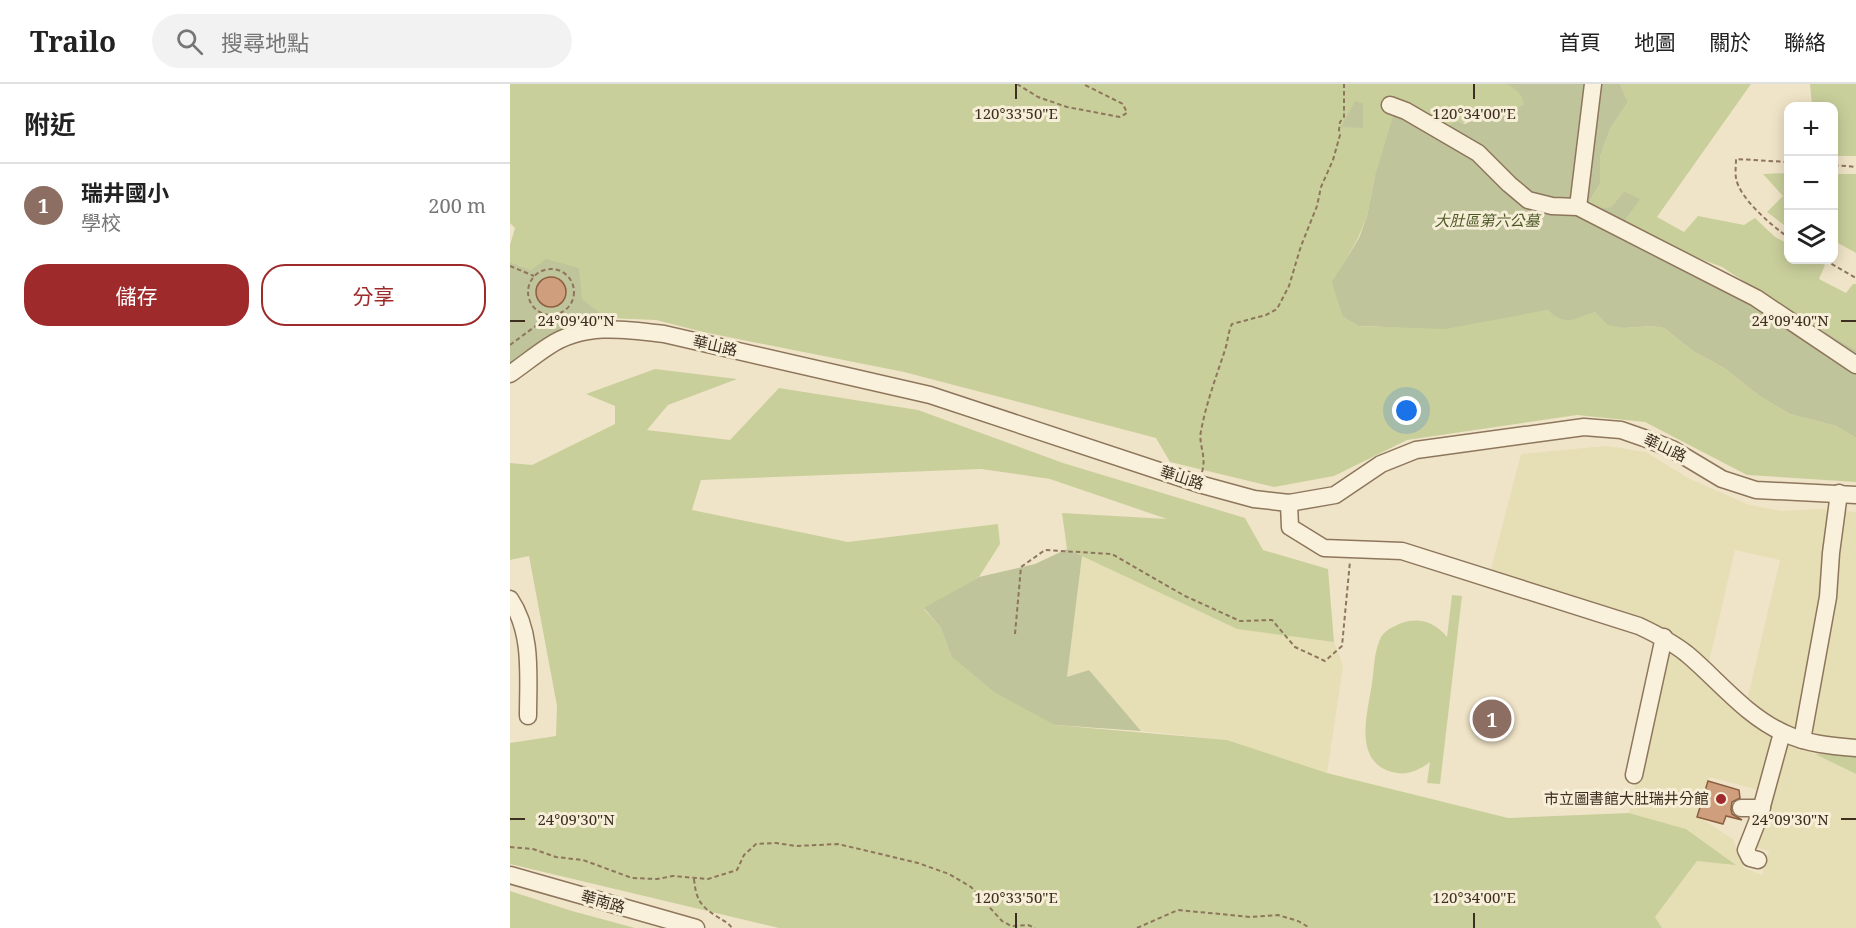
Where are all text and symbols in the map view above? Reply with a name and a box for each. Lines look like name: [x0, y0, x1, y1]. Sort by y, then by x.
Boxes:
search box: [152, 14, 572, 68]
text: Trailo: [30, 22, 116, 60]
icon: search: [173, 25, 206, 58]
text: 搜尋地點: [221, 27, 309, 57]
text: 首頁: [1559, 28, 1601, 56]
text: 地圖: [1634, 28, 1676, 56]
text: 關於: [1709, 28, 1751, 56]
text: 聯絡: [1784, 28, 1826, 56]
map controls: [1784, 102, 1838, 264]
button: +: [1784, 102, 1838, 156]
text: 120°33'50"E: [974, 103, 1058, 123]
text: 120°34'00"E: [1432, 103, 1516, 123]
text: 附近: [24, 106, 76, 142]
button: −: [1784, 156, 1838, 210]
text: 瑞井國小: [81, 177, 169, 207]
text: 1: [38, 192, 49, 219]
text: 200 m: [428, 192, 486, 219]
text: 學校: [81, 209, 121, 236]
park label: 大肚區第六公墓: [1434, 210, 1542, 230]
button: layers: [1784, 210, 1838, 264]
button: 儲存: [24, 264, 249, 326]
button: 分享: [261, 264, 486, 326]
text: 24°09'40"N: [537, 310, 615, 330]
text: 24°09'40"N: [1751, 310, 1829, 330]
street label: 華山路: [691, 330, 739, 360]
your location: [1392, 396, 1421, 425]
street label: 華山路: [1641, 429, 1690, 466]
street label: 華山路: [1158, 461, 1207, 494]
pin: 1: [1472, 696, 1512, 742]
place label: 市立圖書館大肚瑞井分館: [1544, 788, 1709, 808]
marker: 市立圖書館大肚瑞井分館: [1714, 792, 1728, 806]
text: 24°09'30"N: [537, 809, 615, 829]
text: 24°09'30"N: [1751, 809, 1829, 829]
street label: 華南路: [579, 885, 628, 917]
text: 120°33'50"E: [974, 887, 1058, 907]
text: 120°34'00"E: [1432, 887, 1516, 907]

